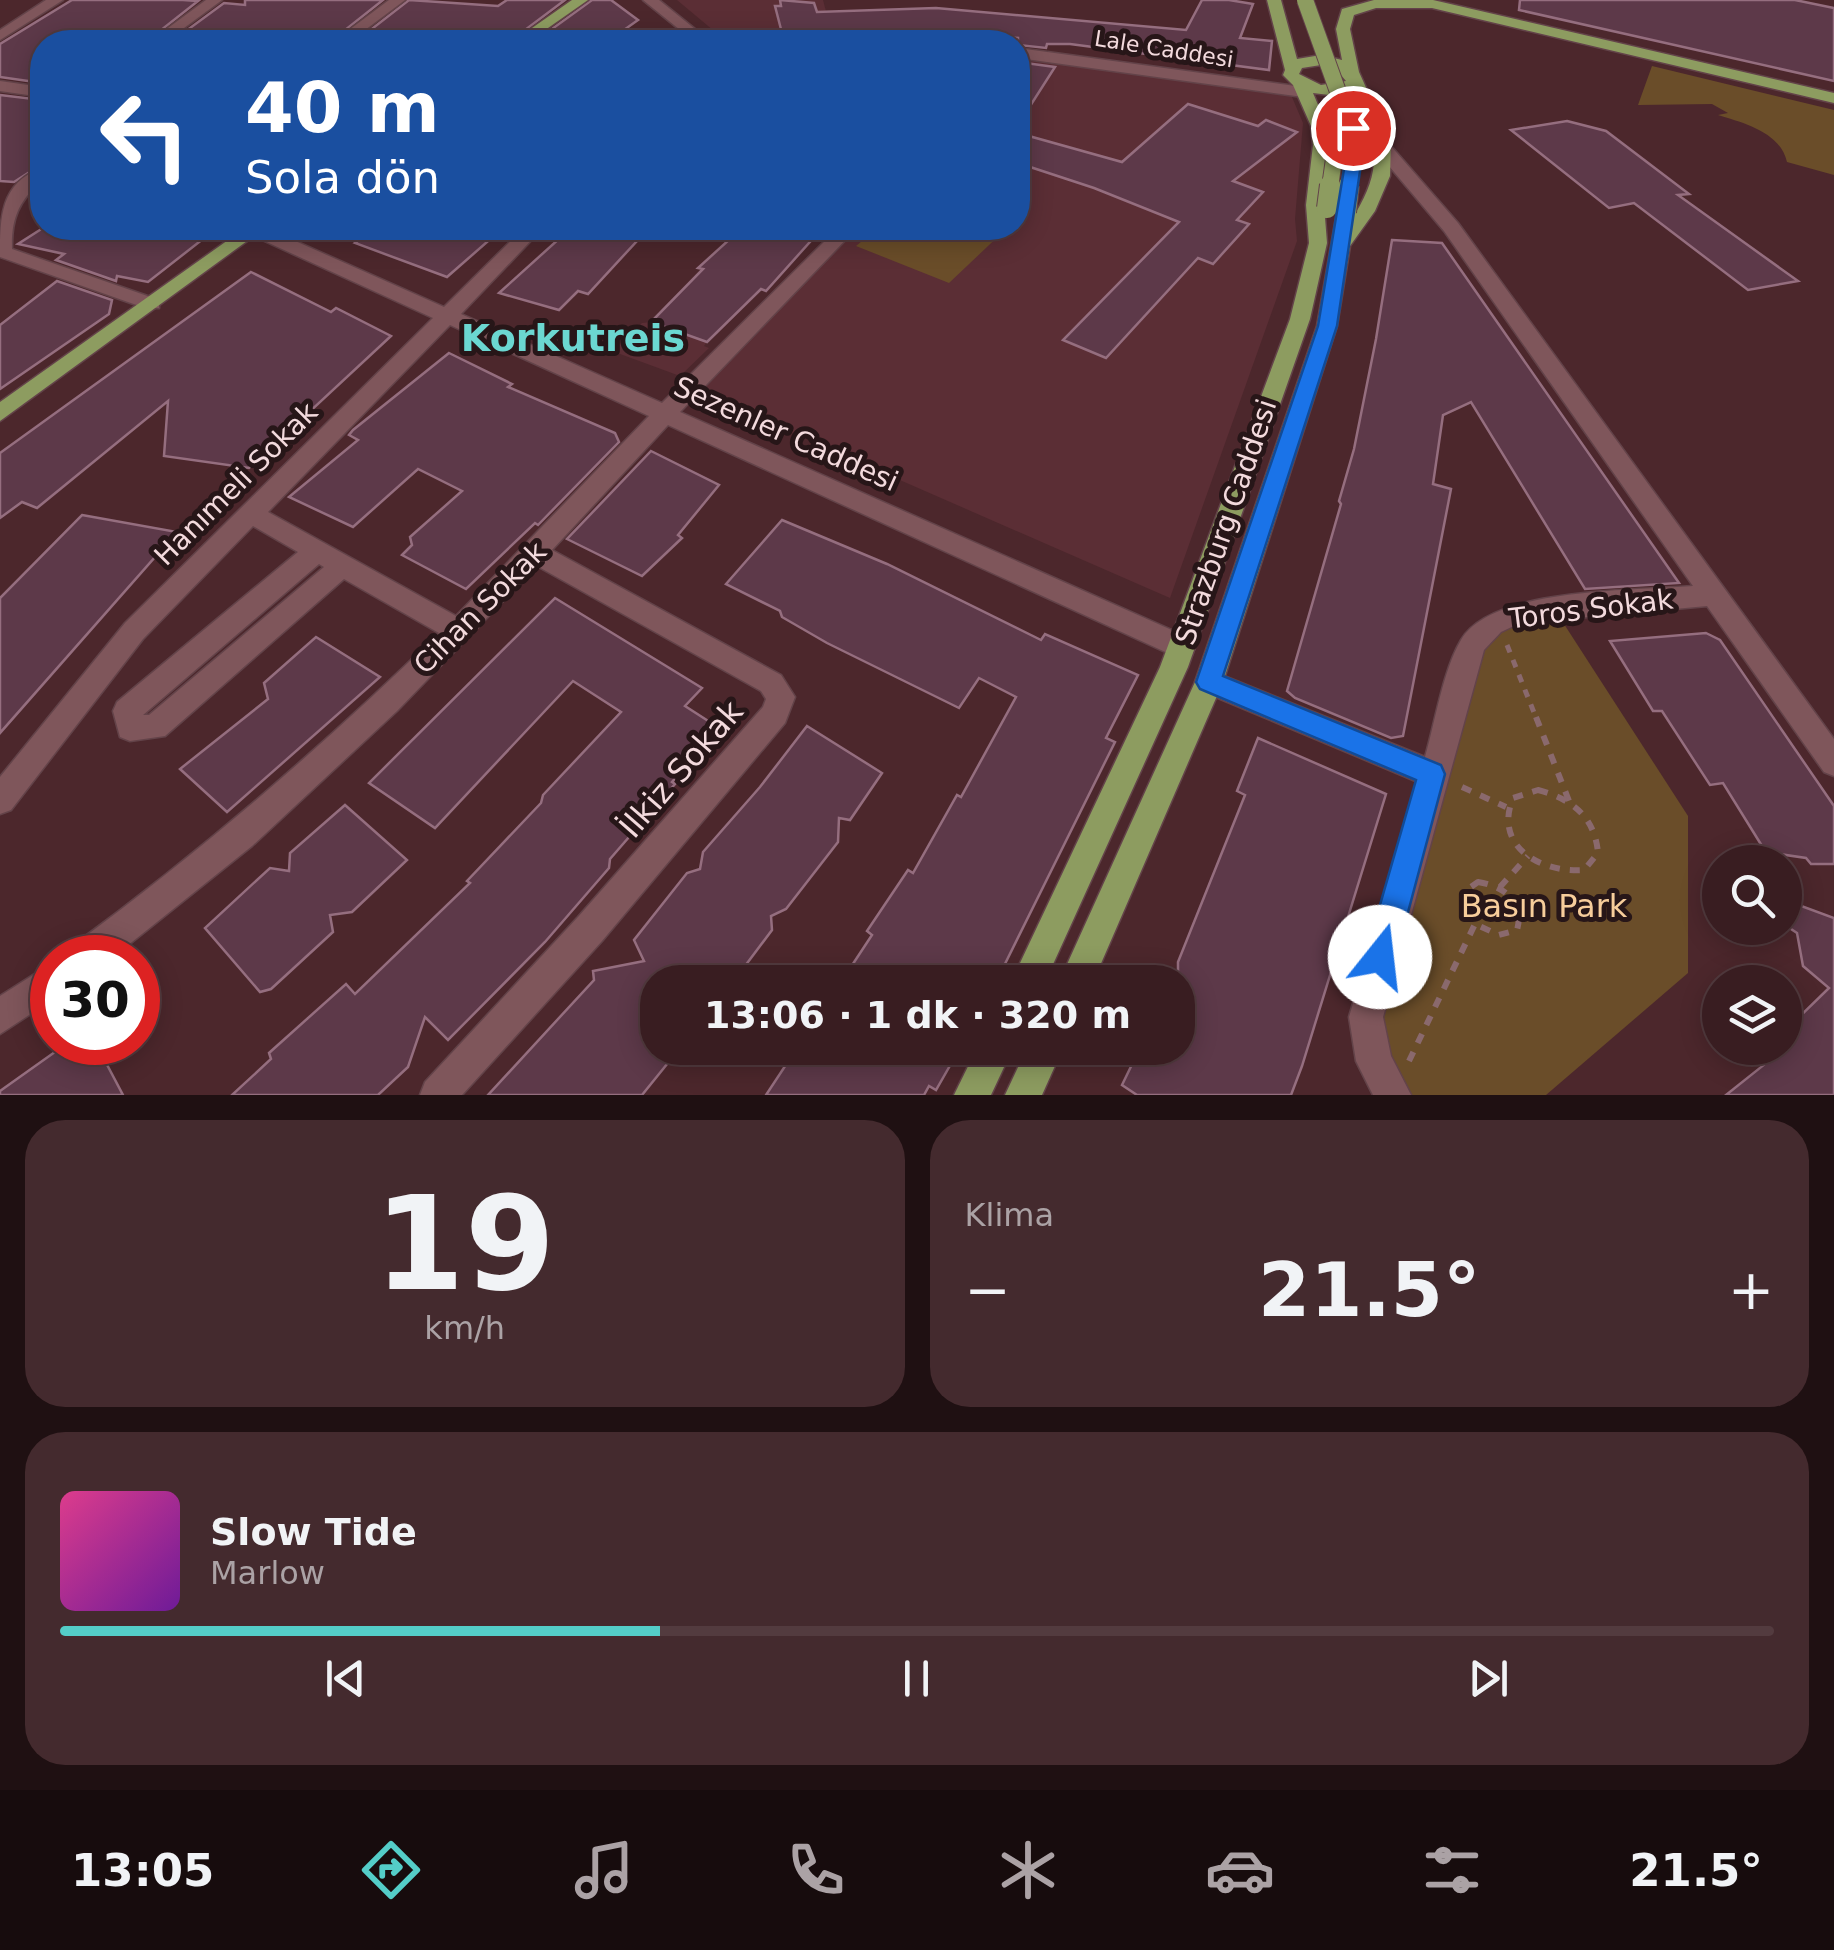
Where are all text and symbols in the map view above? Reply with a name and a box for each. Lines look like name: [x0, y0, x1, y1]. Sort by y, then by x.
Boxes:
street label: Lale Caddesi: [1093, 26, 1235, 72]
text: 40 m: [245, 67, 440, 149]
icon: left: [80, 70, 210, 200]
pin: [1311, 86, 1396, 171]
icon: arrive: [1326, 101, 1381, 156]
text: Sola dön: [245, 151, 440, 204]
district label: Korkutreis: [461, 316, 685, 360]
street label: Sezenler Caddesi: [669, 370, 903, 498]
street label: Hanımeli Sokak: [148, 395, 325, 572]
street label: Strazburg Caddesi: [1169, 395, 1283, 649]
street label: Cihan Sokak: [407, 535, 553, 681]
street label: Toros Sokak: [1506, 582, 1676, 636]
street label: İlkiz Sokak: [611, 693, 751, 845]
map controls: [1702, 845, 1802, 1065]
button: search: [1702, 845, 1802, 945]
park label: Basın Park: [1461, 887, 1628, 925]
position arrow: [1328, 905, 1432, 1009]
speed limit sign: 30: [30, 935, 160, 1065]
button: layers: [1702, 965, 1802, 1065]
text: 13:06 · 1 dk · 320 m: [704, 993, 1131, 1037]
text: 19: [374, 1168, 555, 1320]
text: Klima: [965, 1196, 1054, 1234]
text: 21.5°: [1258, 1246, 1481, 1334]
text: −: [965, 1258, 1011, 1322]
text: +: [1728, 1258, 1774, 1322]
text: km/h: [424, 1309, 505, 1347]
text: Slow Tide: [210, 1510, 417, 1554]
text: Marlow: [210, 1554, 325, 1592]
icon: previous: [318, 1651, 373, 1706]
icon: pause: [889, 1651, 944, 1706]
icon: next: [1461, 1651, 1516, 1706]
icon: directions: [356, 1835, 426, 1905]
icon: music: [569, 1835, 639, 1905]
icon: phone: [781, 1835, 851, 1905]
icon: climate: [993, 1835, 1063, 1905]
icon: car: [1205, 1835, 1275, 1905]
icon: filters: [1417, 1835, 1487, 1905]
text: 13:05: [71, 1844, 214, 1897]
text: 21.5°: [1629, 1844, 1763, 1897]

